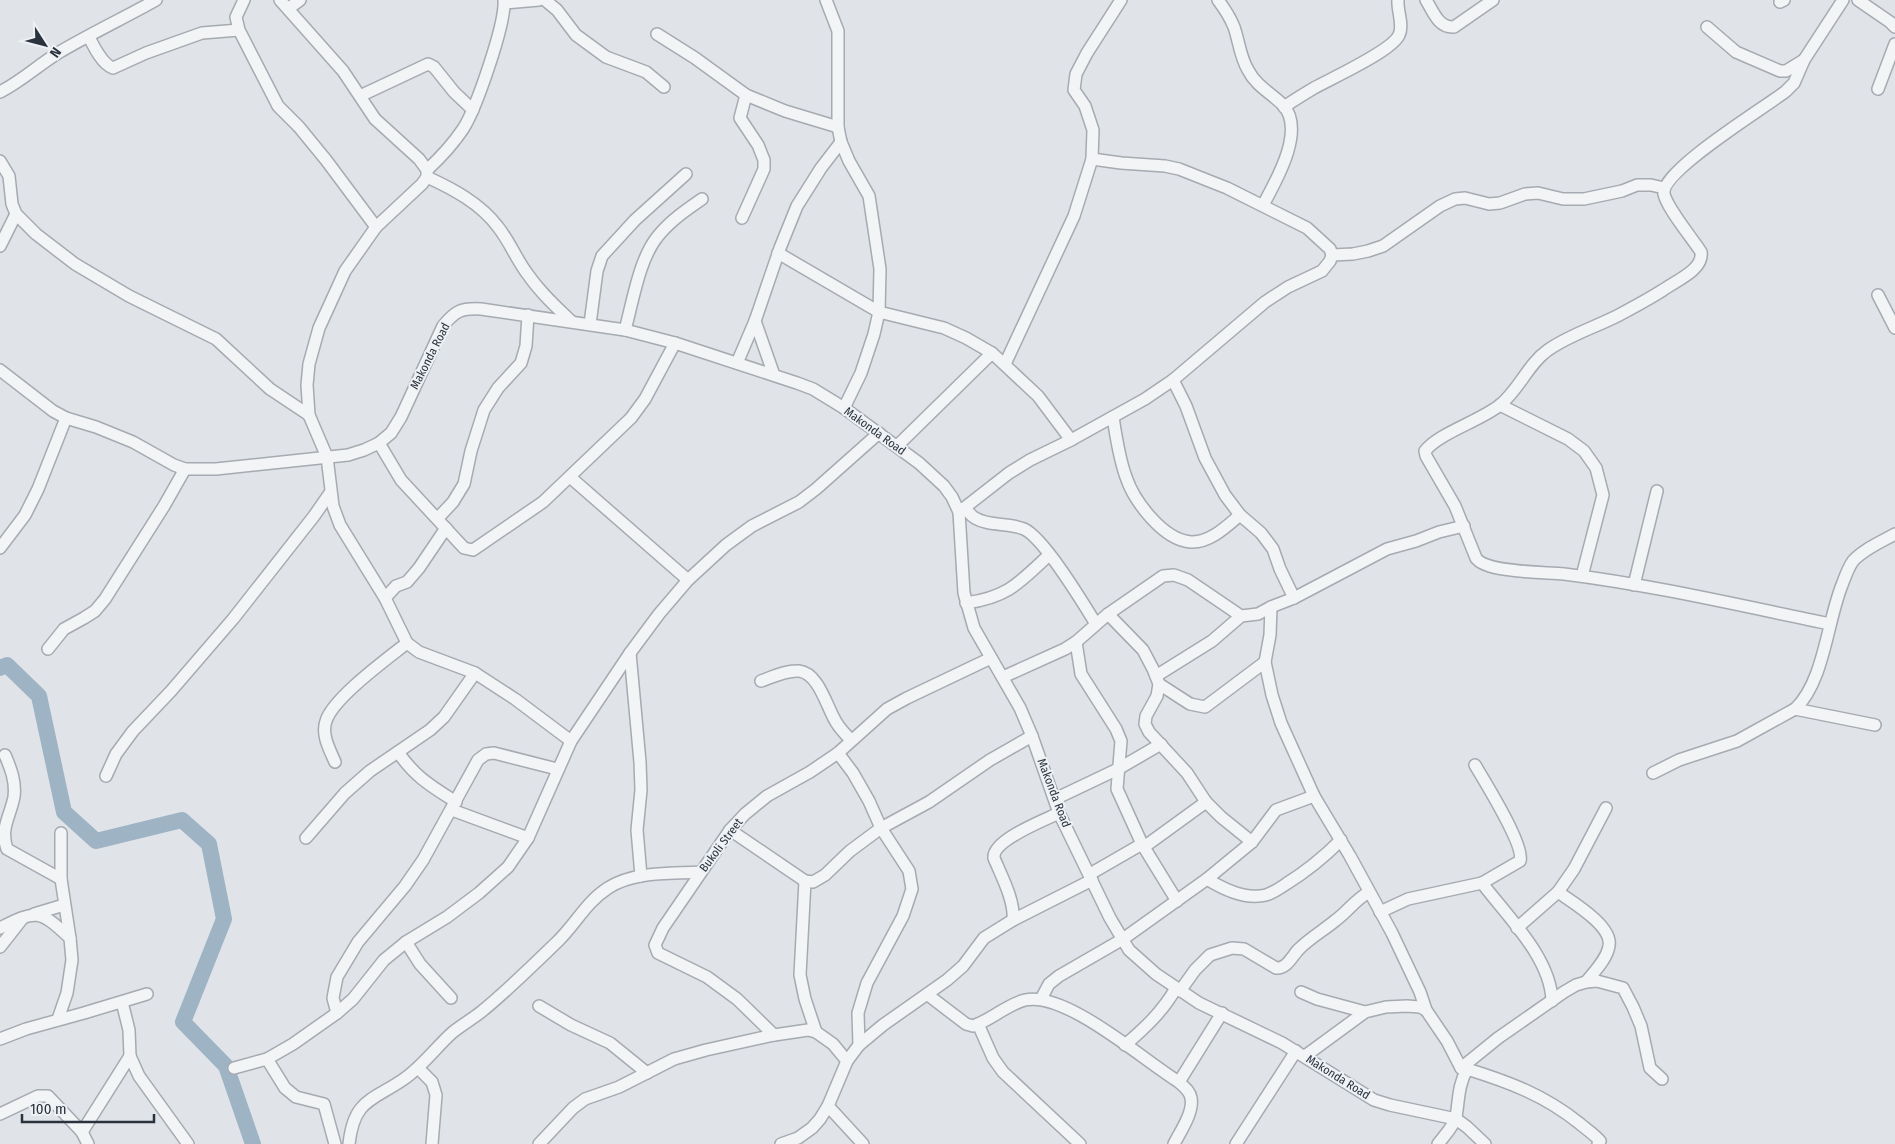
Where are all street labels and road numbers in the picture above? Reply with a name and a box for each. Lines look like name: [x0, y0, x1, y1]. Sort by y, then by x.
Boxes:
street label: Makonda Road: [407, 321, 453, 391]
street label: Makonda Road: [842, 404, 908, 458]
street label: Makonda Road: [1034, 757, 1074, 829]
street label: Bukoli Street: [696, 816, 746, 874]
street label: Makonda Road: [1304, 1052, 1372, 1102]

